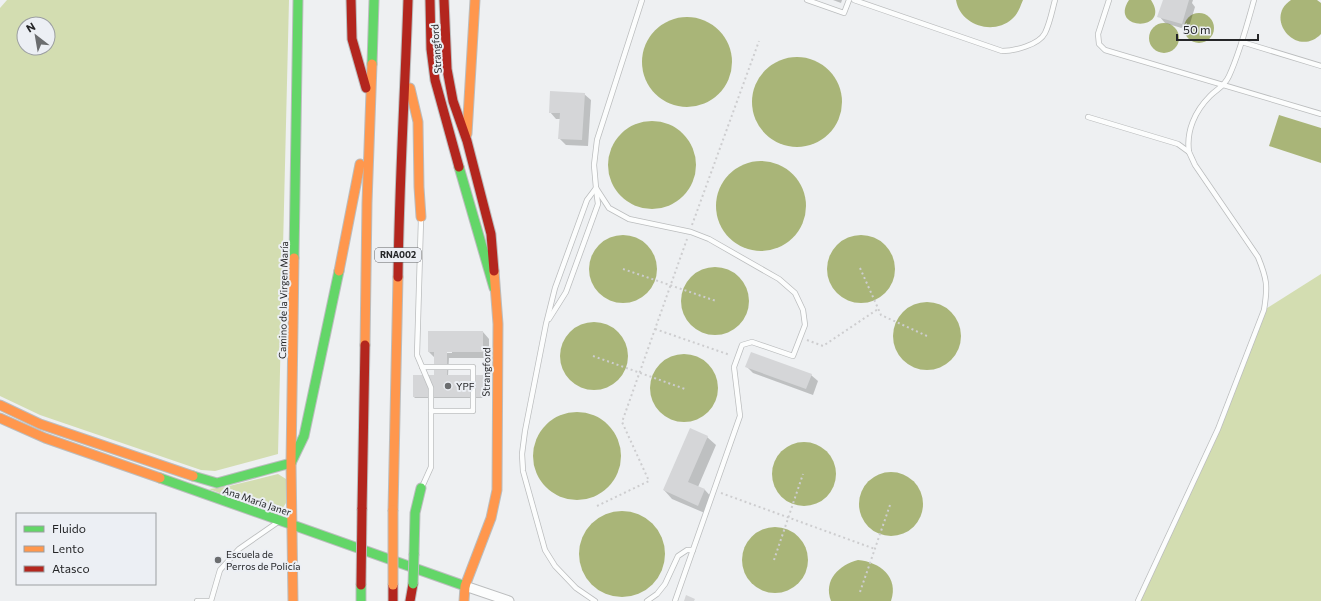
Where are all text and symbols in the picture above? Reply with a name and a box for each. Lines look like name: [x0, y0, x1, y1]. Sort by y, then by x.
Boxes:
north arrow: [16, 16, 56, 56]
scale bar: [1177, 16, 1258, 42]
text: N: [24, 19, 37, 35]
text: 50 m: [1183, 22, 1211, 36]
street label: Strangford: [428, 24, 444, 74]
street label: Camino de la Virgen María: [276, 241, 290, 359]
road number: RNA002: [375, 248, 421, 262]
street label: Strangford: [480, 347, 492, 397]
place label: YPF: [456, 380, 475, 392]
marker: YPF: [443, 381, 453, 391]
street label: Ana María Janer: [221, 484, 293, 518]
legend: [16, 513, 156, 585]
text: Fluido: [52, 521, 86, 535]
text: Lento: [52, 541, 84, 555]
place label: Escuela de Perros de Policía: [226, 548, 300, 572]
marker: Escuela de Perros de Policía: [213, 555, 223, 565]
text: Atasco: [52, 561, 90, 575]

